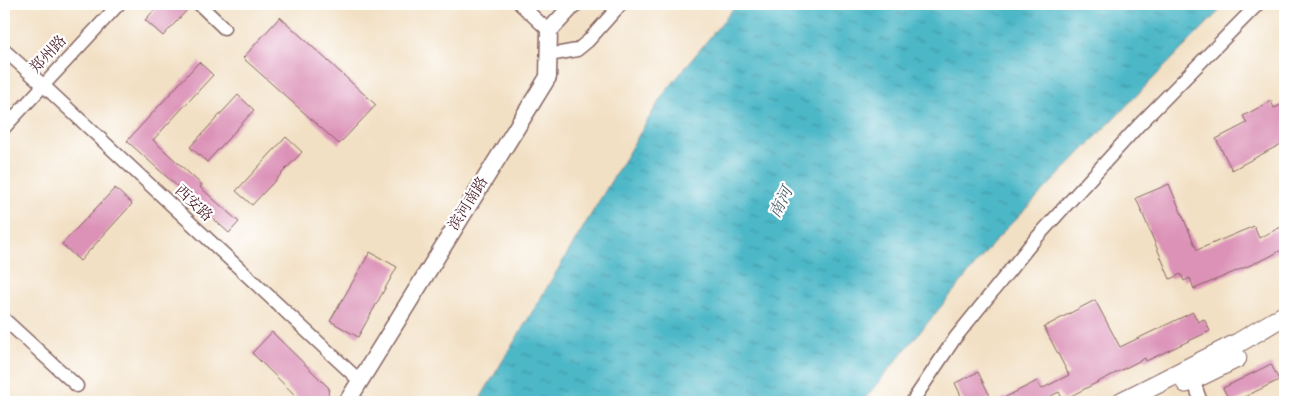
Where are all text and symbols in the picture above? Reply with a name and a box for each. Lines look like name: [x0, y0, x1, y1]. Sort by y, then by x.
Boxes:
street label: 郑州路: [27, 32, 70, 77]
street label: 滨河南路: [445, 174, 491, 233]
street label: 西安路: [171, 182, 216, 225]
water label: 南河: [766, 182, 798, 221]

